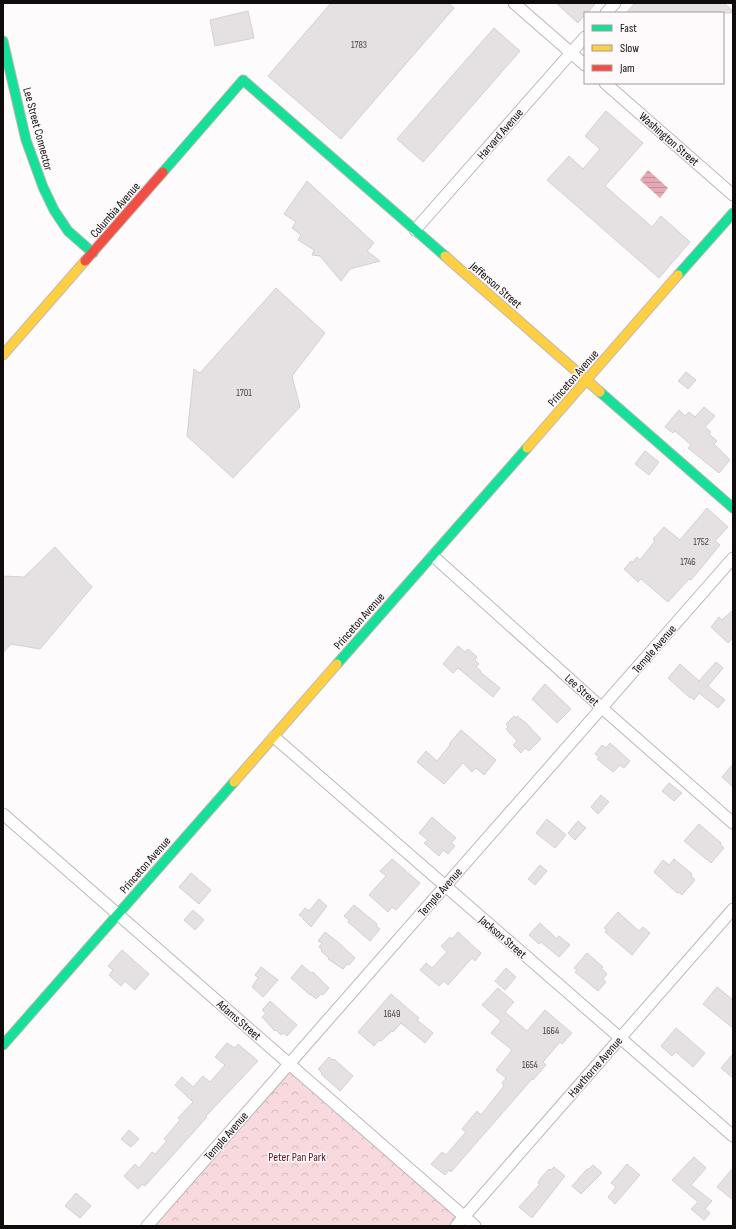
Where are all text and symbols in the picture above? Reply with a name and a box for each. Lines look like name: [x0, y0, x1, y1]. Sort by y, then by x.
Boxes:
legend: [584, 12, 724, 84]
text: Fast: [620, 21, 637, 36]
house number: 1783: [351, 39, 367, 51]
text: Slow: [620, 41, 639, 56]
text: Jam: [619, 61, 635, 76]
street label: Lee Street Connector: [19, 86, 56, 173]
street label: Harvard Avenue: [474, 106, 527, 163]
street label: Washington Street: [636, 109, 702, 170]
street label: Columbia Avenue: [87, 179, 144, 241]
street label: Jefferson Street: [466, 258, 525, 312]
street label: Princeton Avenue: [545, 347, 602, 410]
house number: 1701: [236, 387, 252, 399]
house number: 1752: [693, 536, 709, 548]
house number: 1746: [680, 556, 696, 568]
street label: Princeton Avenue: [331, 590, 388, 653]
street label: Temple Avenue: [629, 622, 680, 677]
street label: Lee Street: [561, 671, 602, 710]
street label: Princeton Avenue: [117, 834, 174, 897]
street label: Temple Avenue: [415, 865, 466, 920]
street label: Jackson Street: [475, 912, 530, 962]
street label: Adams Street: [213, 996, 264, 1044]
house number: 1649: [384, 1008, 400, 1020]
house number: 1664: [543, 1025, 559, 1037]
street label: Hawthorne Avenue: [565, 1034, 626, 1101]
house number: 1654: [522, 1059, 538, 1071]
street label: Temple Avenue: [201, 1109, 252, 1164]
park label: Peter Pan Park: [268, 1150, 326, 1165]

